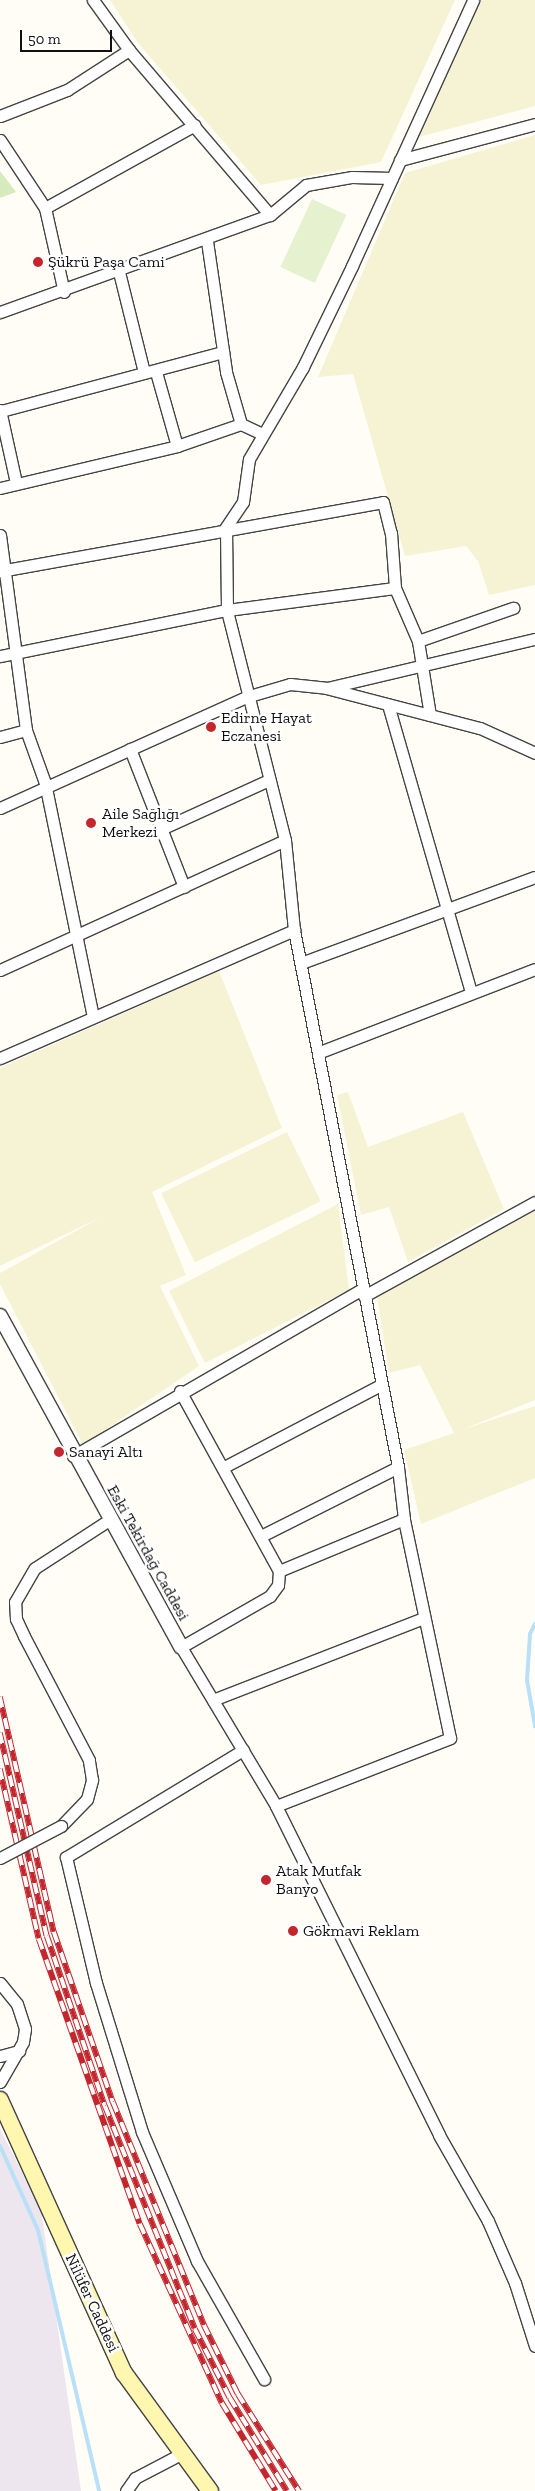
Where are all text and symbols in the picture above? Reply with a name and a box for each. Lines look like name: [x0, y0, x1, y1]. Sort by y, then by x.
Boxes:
scale bar: [22, 20, 115, 52]
text: 50 m: [28, 30, 61, 48]
place label: Şükrü Paşa Cami: [48, 252, 165, 272]
marker: Şükrü Paşa Cami: [32, 256, 44, 268]
place label: Edirne Hayat Eczanesi: [221, 708, 312, 746]
marker: Edirne Hayat Eczanesi: [205, 721, 217, 733]
place label: Aile Sağlığı Merkezi: [102, 804, 179, 842]
marker: Aile Sağlığı Merkezi: [84, 816, 98, 830]
place label: Sanayi Altı: [69, 1442, 143, 1462]
marker: Sanayi Altı: [53, 1446, 65, 1458]
street label: Eski Tekirdağ Caddesi: [103, 1482, 193, 1624]
place label: Atak Mutfak Banyo: [276, 1861, 362, 1899]
marker: Atak Mutfak Banyo: [260, 1874, 272, 1886]
place label: Gökmavi Reklam: [303, 1921, 419, 1941]
marker: Gökmavi Reklam: [287, 1925, 299, 1937]
street label: Nilüfer Caddesi: [61, 2251, 123, 2355]

